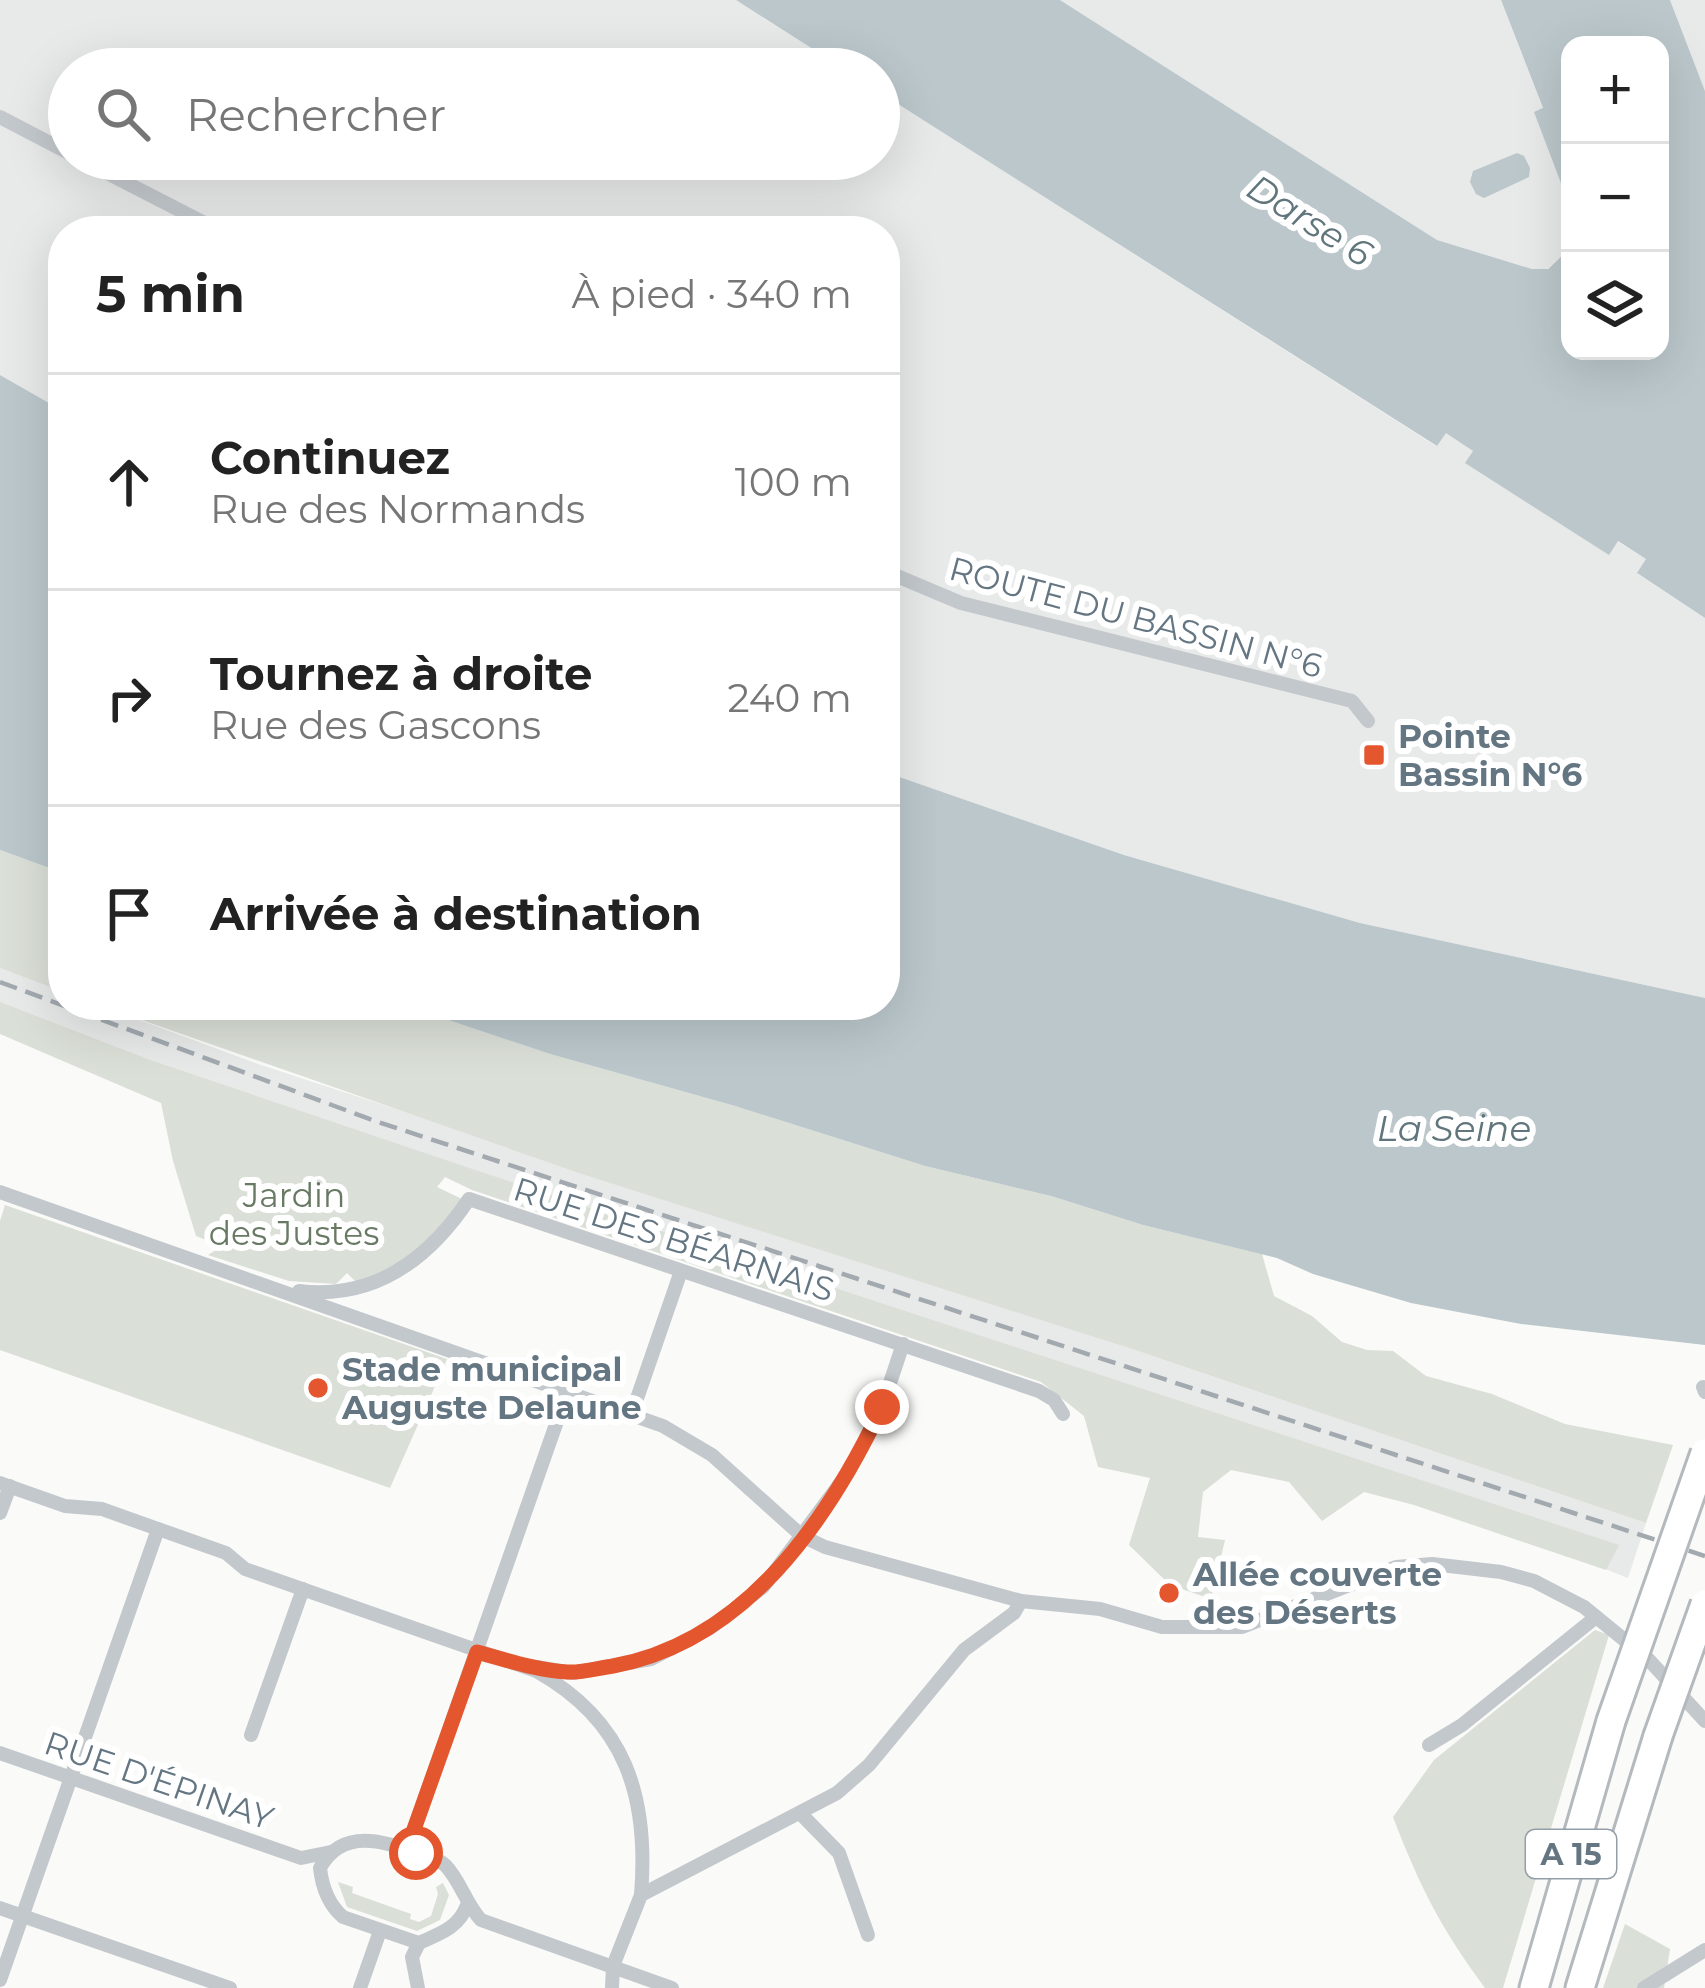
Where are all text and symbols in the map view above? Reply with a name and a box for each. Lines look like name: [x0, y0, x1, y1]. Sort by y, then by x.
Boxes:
map controls: [1561, 36, 1669, 360]
button: +: [1561, 36, 1669, 144]
search box: [48, 48, 900, 180]
icon: search: [90, 81, 156, 147]
text: Rechercher: [186, 87, 446, 142]
button: −: [1561, 144, 1669, 252]
water label: Darse 6: [1239, 164, 1382, 276]
button: layers: [1561, 252, 1669, 360]
text: 5 min: [96, 263, 245, 325]
text: À pied · 340 m: [571, 270, 852, 318]
text: Continuez: [210, 430, 450, 485]
icon: ahead: [96, 449, 162, 515]
text: 100 m: [735, 458, 852, 506]
text: Rue des Normands: [210, 485, 585, 533]
street label: ROUTE DU BASSIN N°6: [945, 548, 1327, 686]
text: Tournez à droite: [210, 646, 592, 701]
icon: right: [96, 665, 162, 731]
text: 240 m: [728, 674, 852, 722]
text: Rue des Gascons: [210, 701, 541, 749]
place label: Pointe Bassin N°6: [1398, 716, 1582, 794]
marker: Pointe Bassin N°6: [1361, 742, 1387, 768]
icon: arrive: [96, 881, 162, 947]
text: Arrivée à destination: [210, 886, 702, 941]
water label: La Seine: [1377, 1106, 1531, 1150]
street label: RUE DES BÉARNAIS: [509, 1168, 839, 1310]
park label: Jardin des Justes: [209, 1175, 379, 1253]
place label: Stade municipal Auguste Delaune: [341, 1349, 642, 1427]
marker: Stade municipal Auguste Delaune: [305, 1375, 331, 1401]
route end: [855, 1380, 909, 1434]
place label: Allée couverte des Déserts: [1192, 1554, 1442, 1632]
marker: Allée couverte des Déserts: [1156, 1580, 1182, 1606]
street label: RUE D'ÉPINAY: [39, 1722, 279, 1838]
route start: [389, 1826, 443, 1880]
road number: A 15: [1526, 1830, 1616, 1878]

